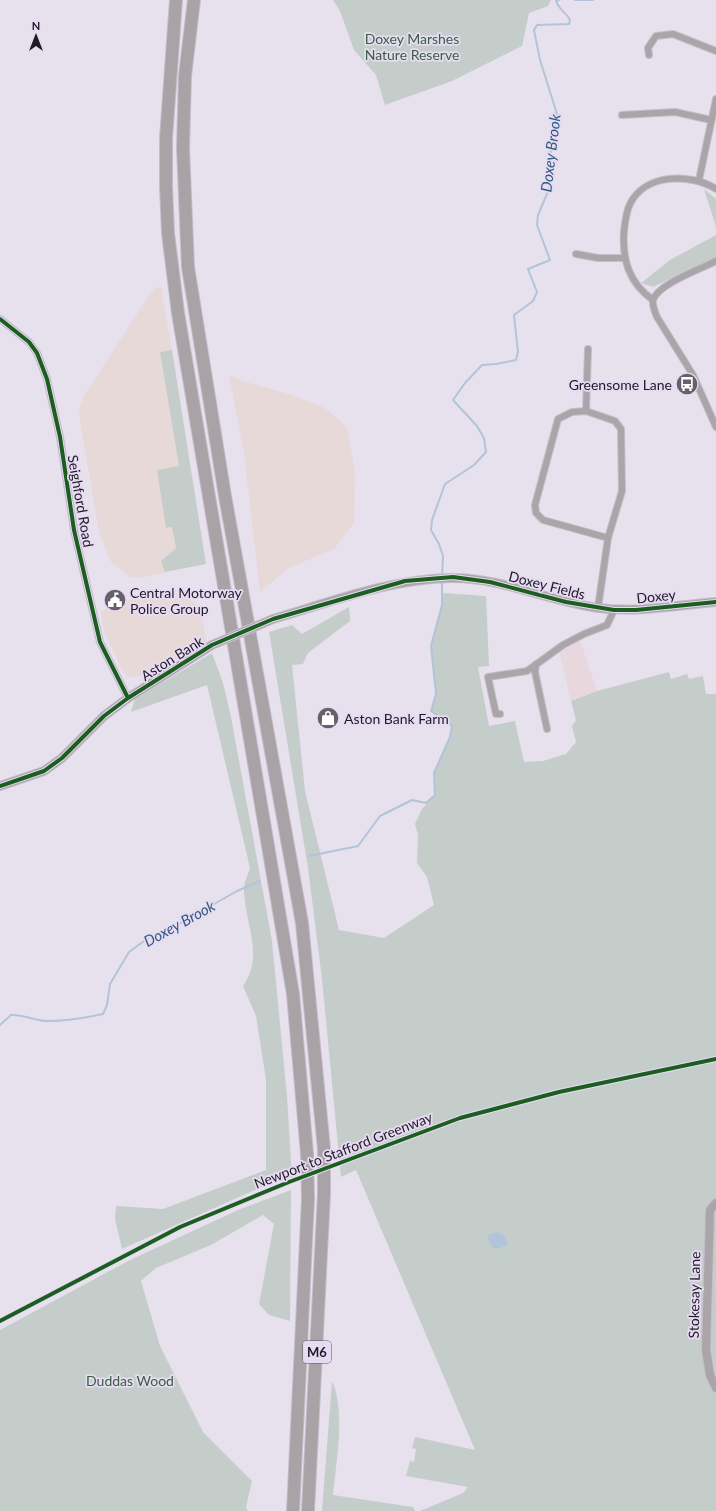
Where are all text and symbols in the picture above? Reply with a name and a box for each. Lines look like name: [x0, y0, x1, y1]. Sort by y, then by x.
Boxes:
north arrow: [16, 16, 56, 56]
text: N: [32, 19, 40, 32]
park label: Doxey Marshes Nature Reserve: [365, 30, 459, 63]
water label: Doxey Brook: [536, 112, 564, 193]
bus stop icon: Greensome Lane: [674, 371, 700, 397]
place label: Greensome Lane: [569, 376, 672, 393]
street label: Seighford Road: [65, 454, 97, 548]
street label: Doxey Fields: [507, 567, 587, 603]
place label: Central Motorway Police Group: [130, 584, 242, 617]
street label: Doxey: [636, 585, 677, 607]
public building icon: Central Motorway Police Group: [102, 587, 128, 613]
street label: Aston Bank: [138, 632, 207, 684]
shop icon: Aston Bank Farm: [315, 705, 341, 731]
place label: Aston Bank Farm: [344, 710, 449, 727]
water label: Doxey Brook: [140, 896, 218, 950]
street label: Newport to Stafford Greenway: [251, 1108, 435, 1192]
street label: Stokesay Lane: [685, 1251, 703, 1339]
road number: M6: [303, 1341, 331, 1363]
park label: Duddas Wood: [86, 1372, 174, 1389]

